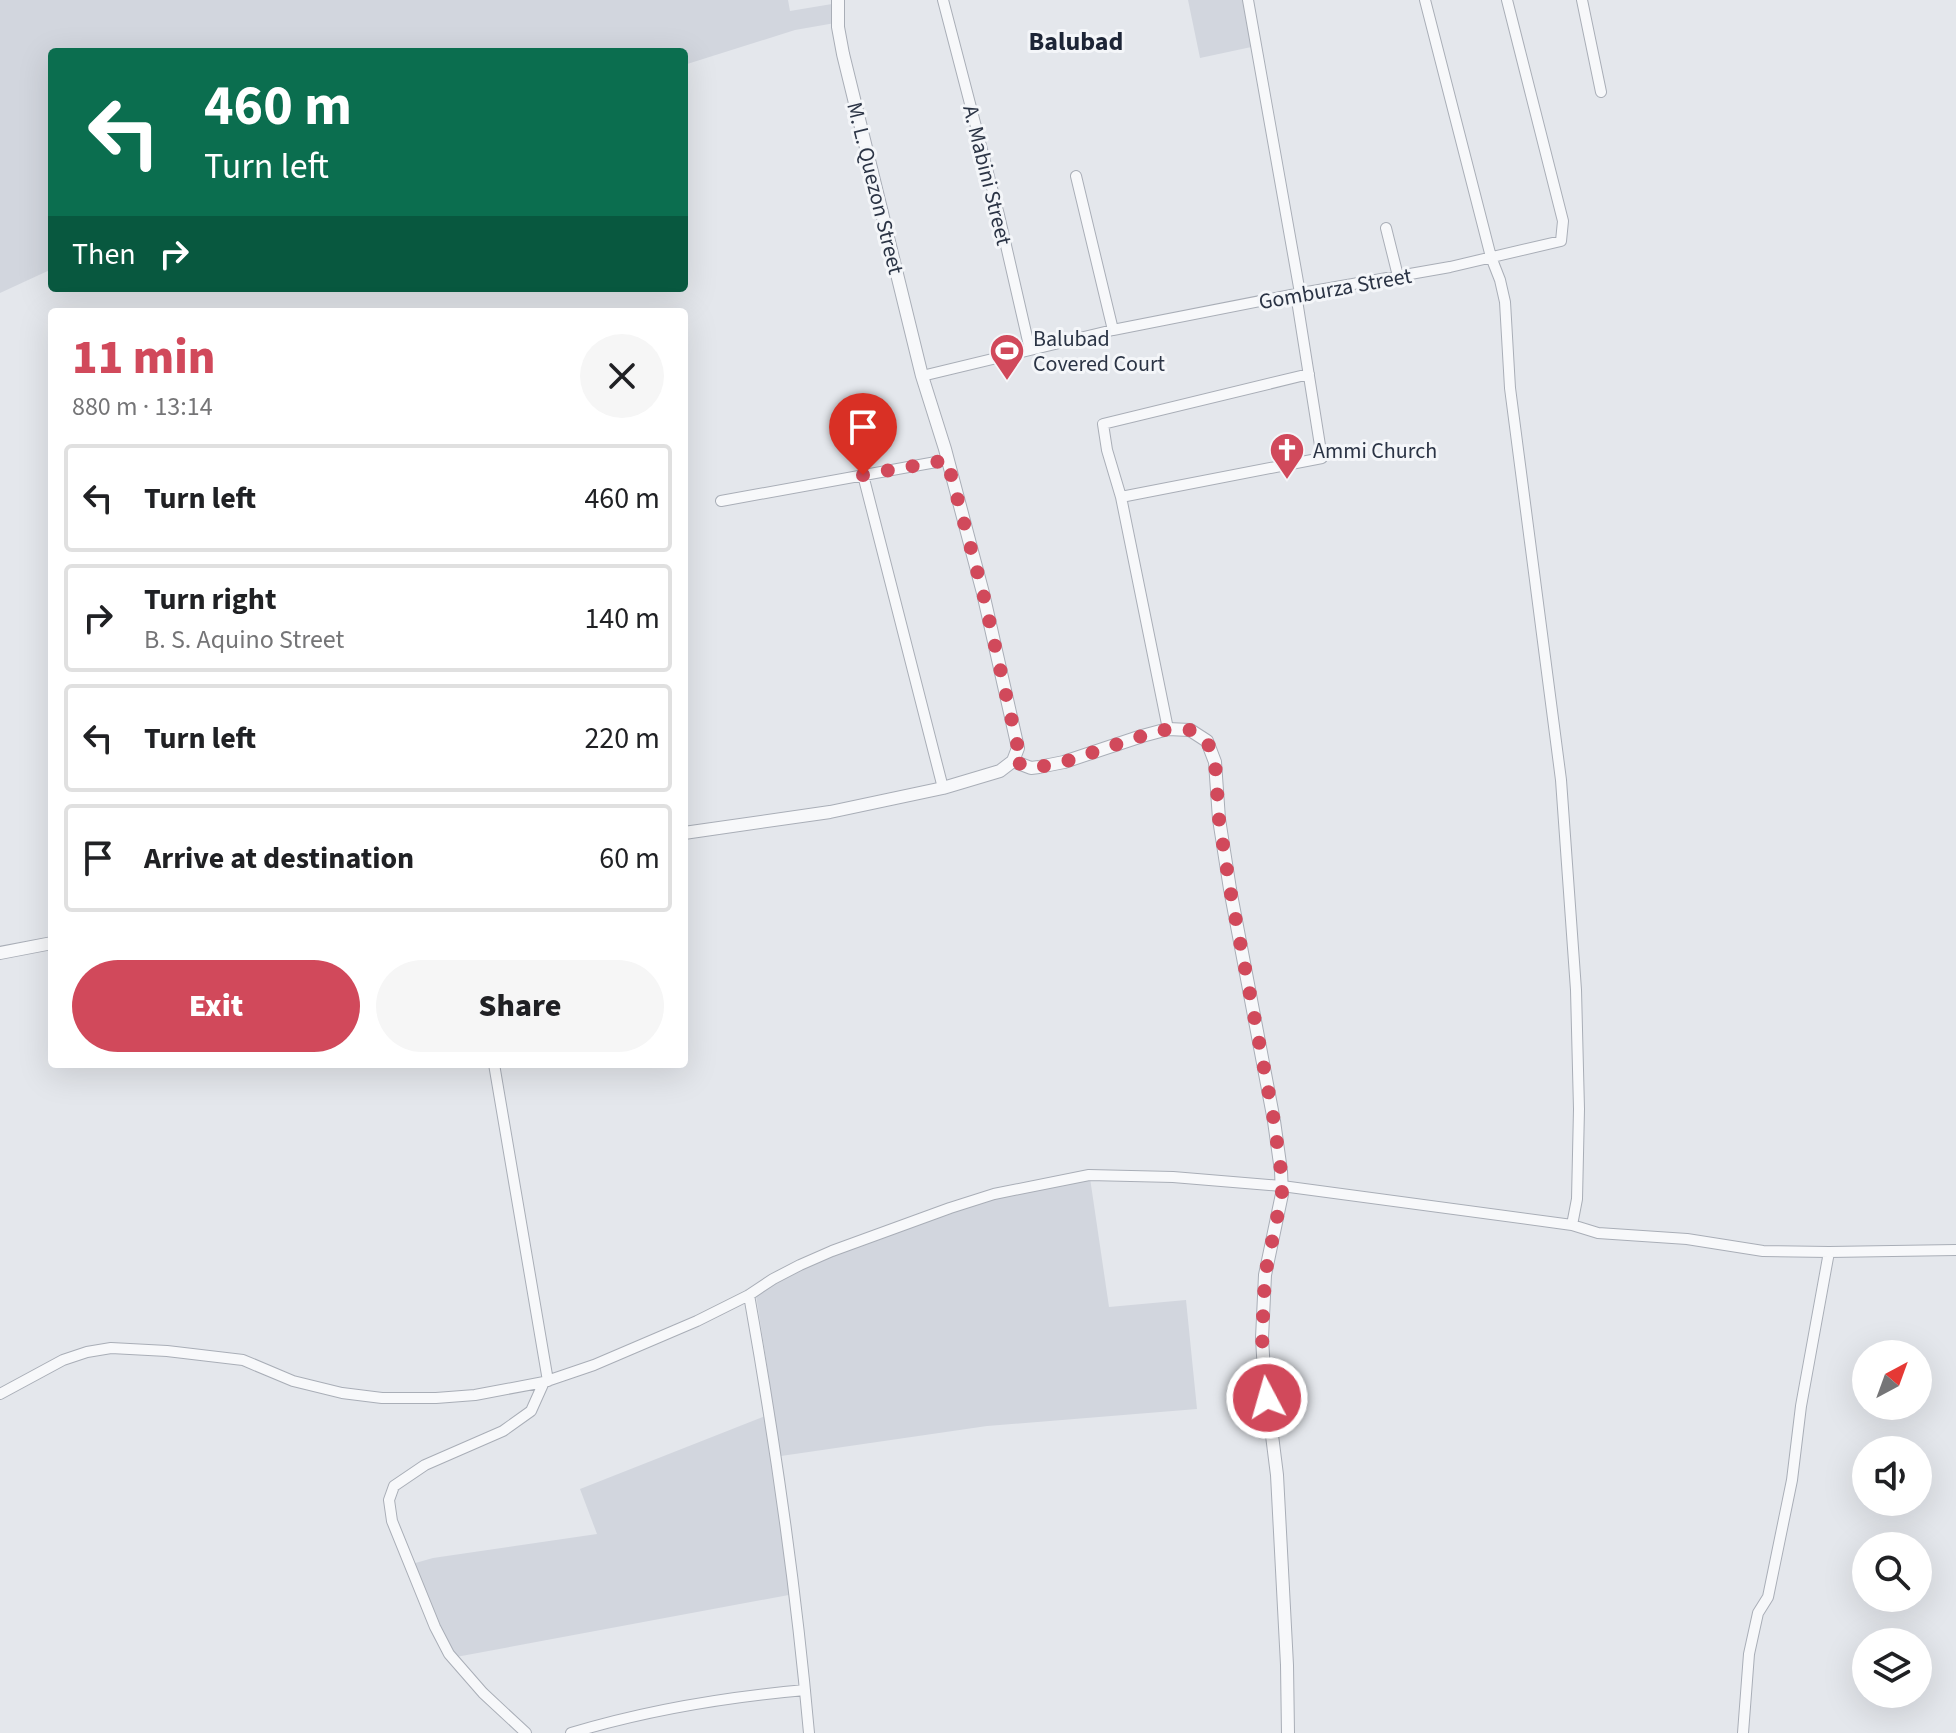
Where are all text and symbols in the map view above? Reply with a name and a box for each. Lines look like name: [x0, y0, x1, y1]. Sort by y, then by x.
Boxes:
district label: Balubad: [1029, 23, 1123, 60]
text: 460 m: [204, 67, 352, 146]
icon: left: [72, 80, 176, 184]
street label: M. L. Quezon Street: [838, 99, 912, 278]
street label: A. Mabini Street: [954, 102, 1020, 249]
text: Turn left: [204, 141, 329, 192]
icon: right: [152, 232, 196, 276]
text: Then: [72, 233, 136, 276]
street label: Gomburza Street: [1256, 260, 1415, 318]
place label: Balubad Covered Court: [1033, 323, 1166, 380]
text: 11 min: [72, 324, 216, 392]
sports icon: Balubad Covered Court: [988, 332, 1026, 382]
button: close: [580, 334, 664, 418]
text: 880 m · 13:14: [72, 388, 213, 425]
pin: [829, 393, 897, 475]
icon: arrive: [841, 405, 885, 449]
church icon: Ammi Church: [1268, 431, 1306, 481]
place label: Ammi Church: [1313, 435, 1437, 467]
icon: left: [76, 476, 120, 520]
text: Turn left: [144, 477, 256, 520]
text: 460 m: [584, 477, 660, 520]
text: Turn right: [144, 578, 276, 621]
icon: right: [76, 596, 120, 640]
text: 140 m: [584, 597, 660, 640]
text: B. S. Aquino Street: [144, 621, 344, 658]
icon: left: [76, 716, 120, 760]
text: Turn left: [144, 717, 256, 760]
text: 220 m: [584, 717, 660, 760]
icon: arrive: [76, 836, 120, 880]
text: Arrive at destination: [144, 837, 414, 880]
text: 60 m: [599, 837, 660, 880]
button: Exit: [72, 960, 360, 1052]
button: Share: [376, 960, 664, 1052]
north arrow: [1852, 1340, 1932, 1420]
map controls: [1852, 1340, 1932, 1708]
position arrow: [1225, 1356, 1309, 1440]
button: sound: [1852, 1436, 1932, 1516]
button: search: [1852, 1532, 1932, 1612]
button: layers: [1852, 1628, 1932, 1708]

